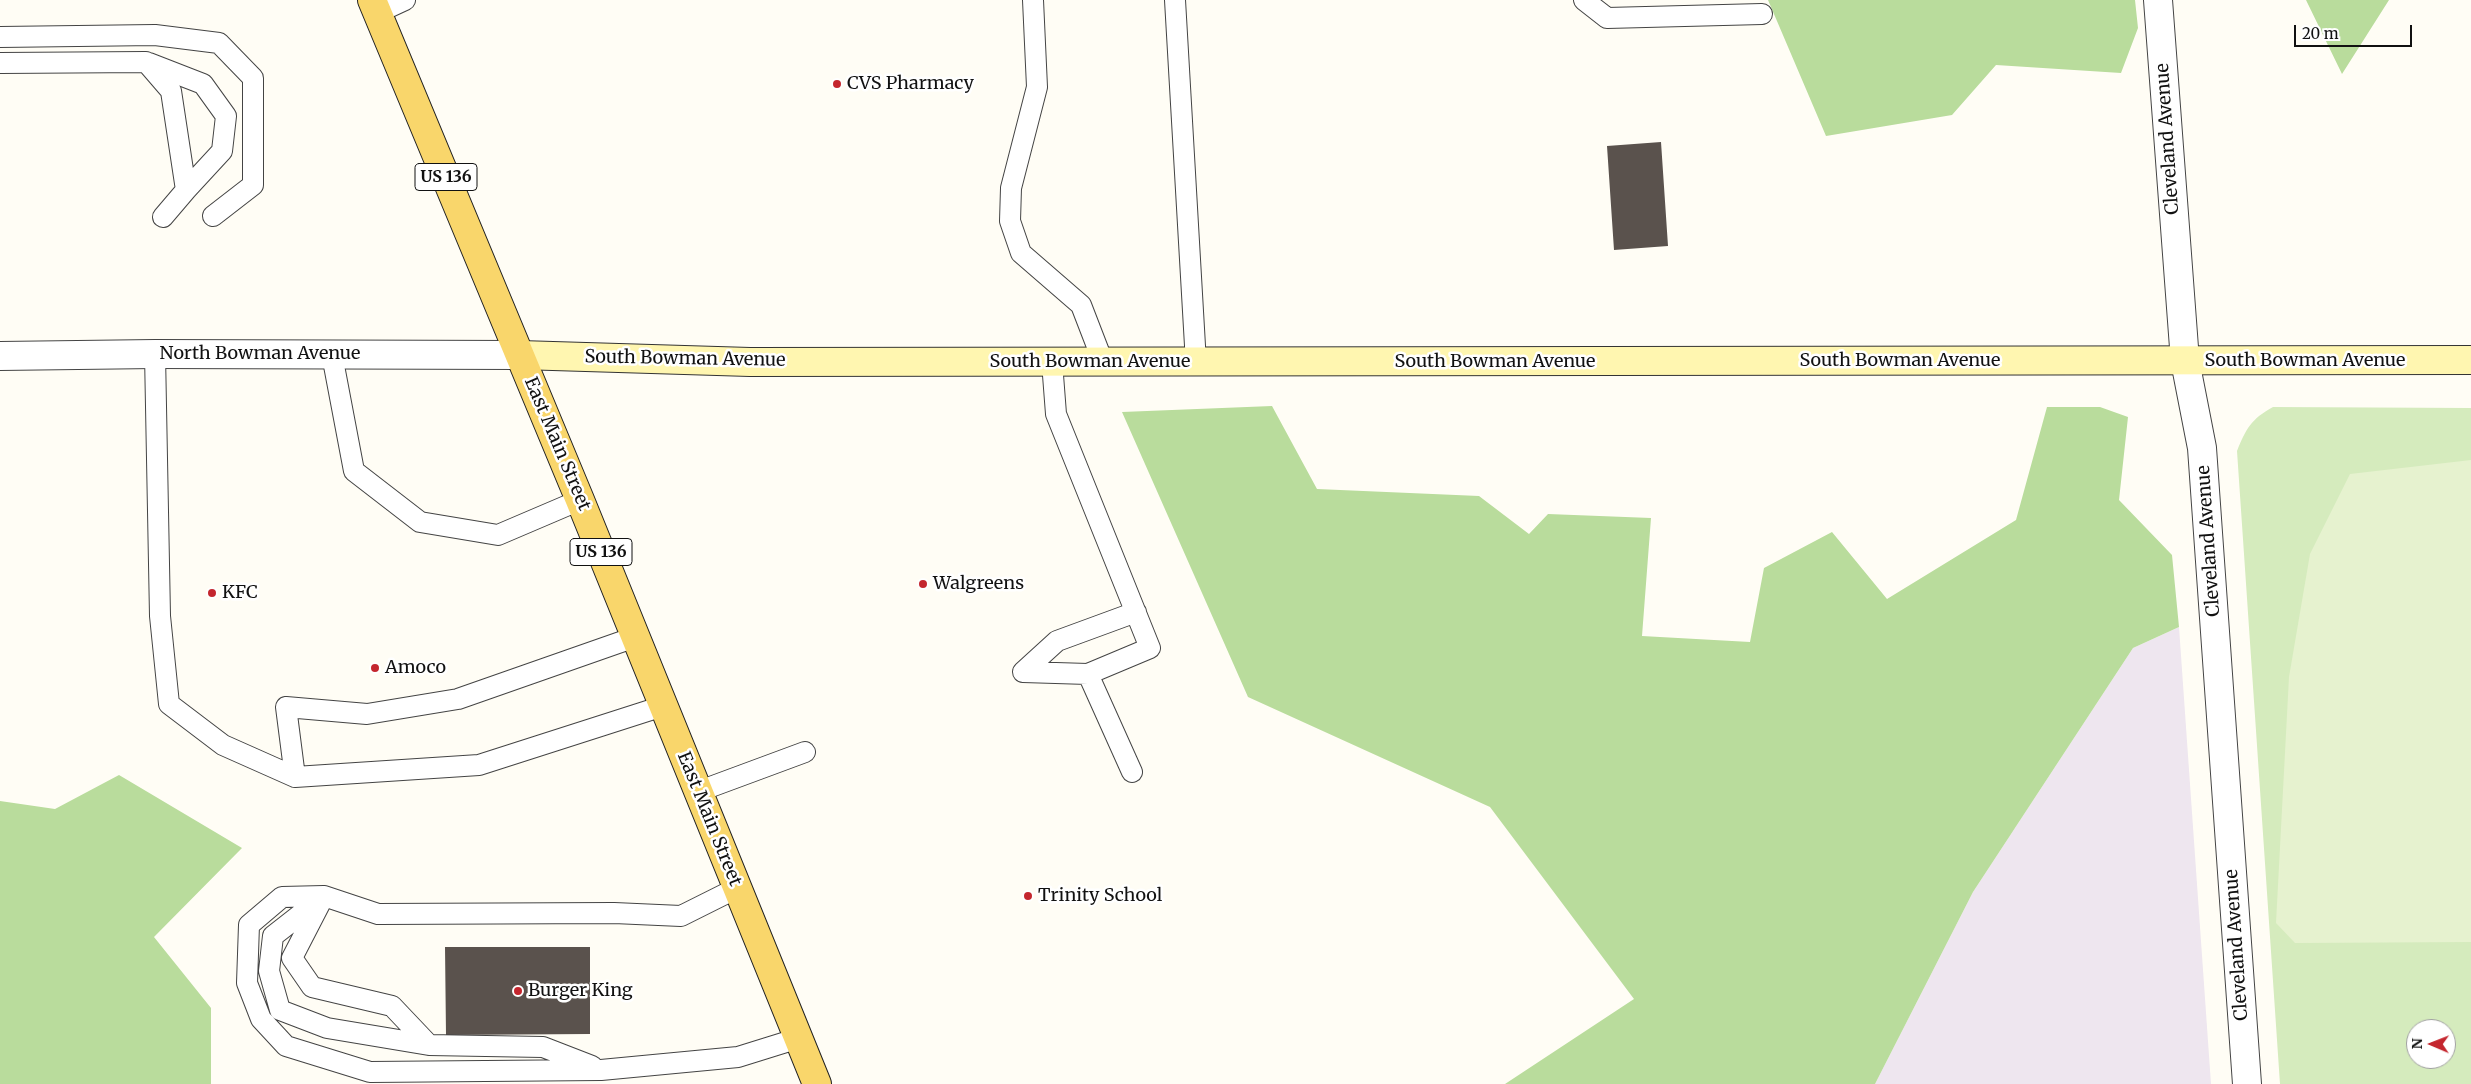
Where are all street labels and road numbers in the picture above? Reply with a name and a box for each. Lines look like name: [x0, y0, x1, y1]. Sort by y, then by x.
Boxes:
street label: Cleveland Avenue: [2152, 63, 2184, 215]
road number: US 136: [415, 163, 477, 190]
street label: North Bowman Avenue: [160, 343, 360, 365]
street label: South Bowman Avenue: [584, 346, 786, 372]
street label: South Bowman Avenue: [1800, 350, 2000, 372]
street label: South Bowman Avenue: [2205, 350, 2405, 372]
street label: South Bowman Avenue: [990, 351, 1190, 373]
street label: South Bowman Avenue: [1395, 351, 1595, 373]
street label: East Main Street: [519, 374, 595, 514]
street label: Cleveland Avenue: [2193, 465, 2225, 617]
road number: US 136: [570, 538, 632, 566]
street label: East Main Street: [672, 749, 746, 889]
street label: Cleveland Avenue: [2221, 869, 2253, 1021]

